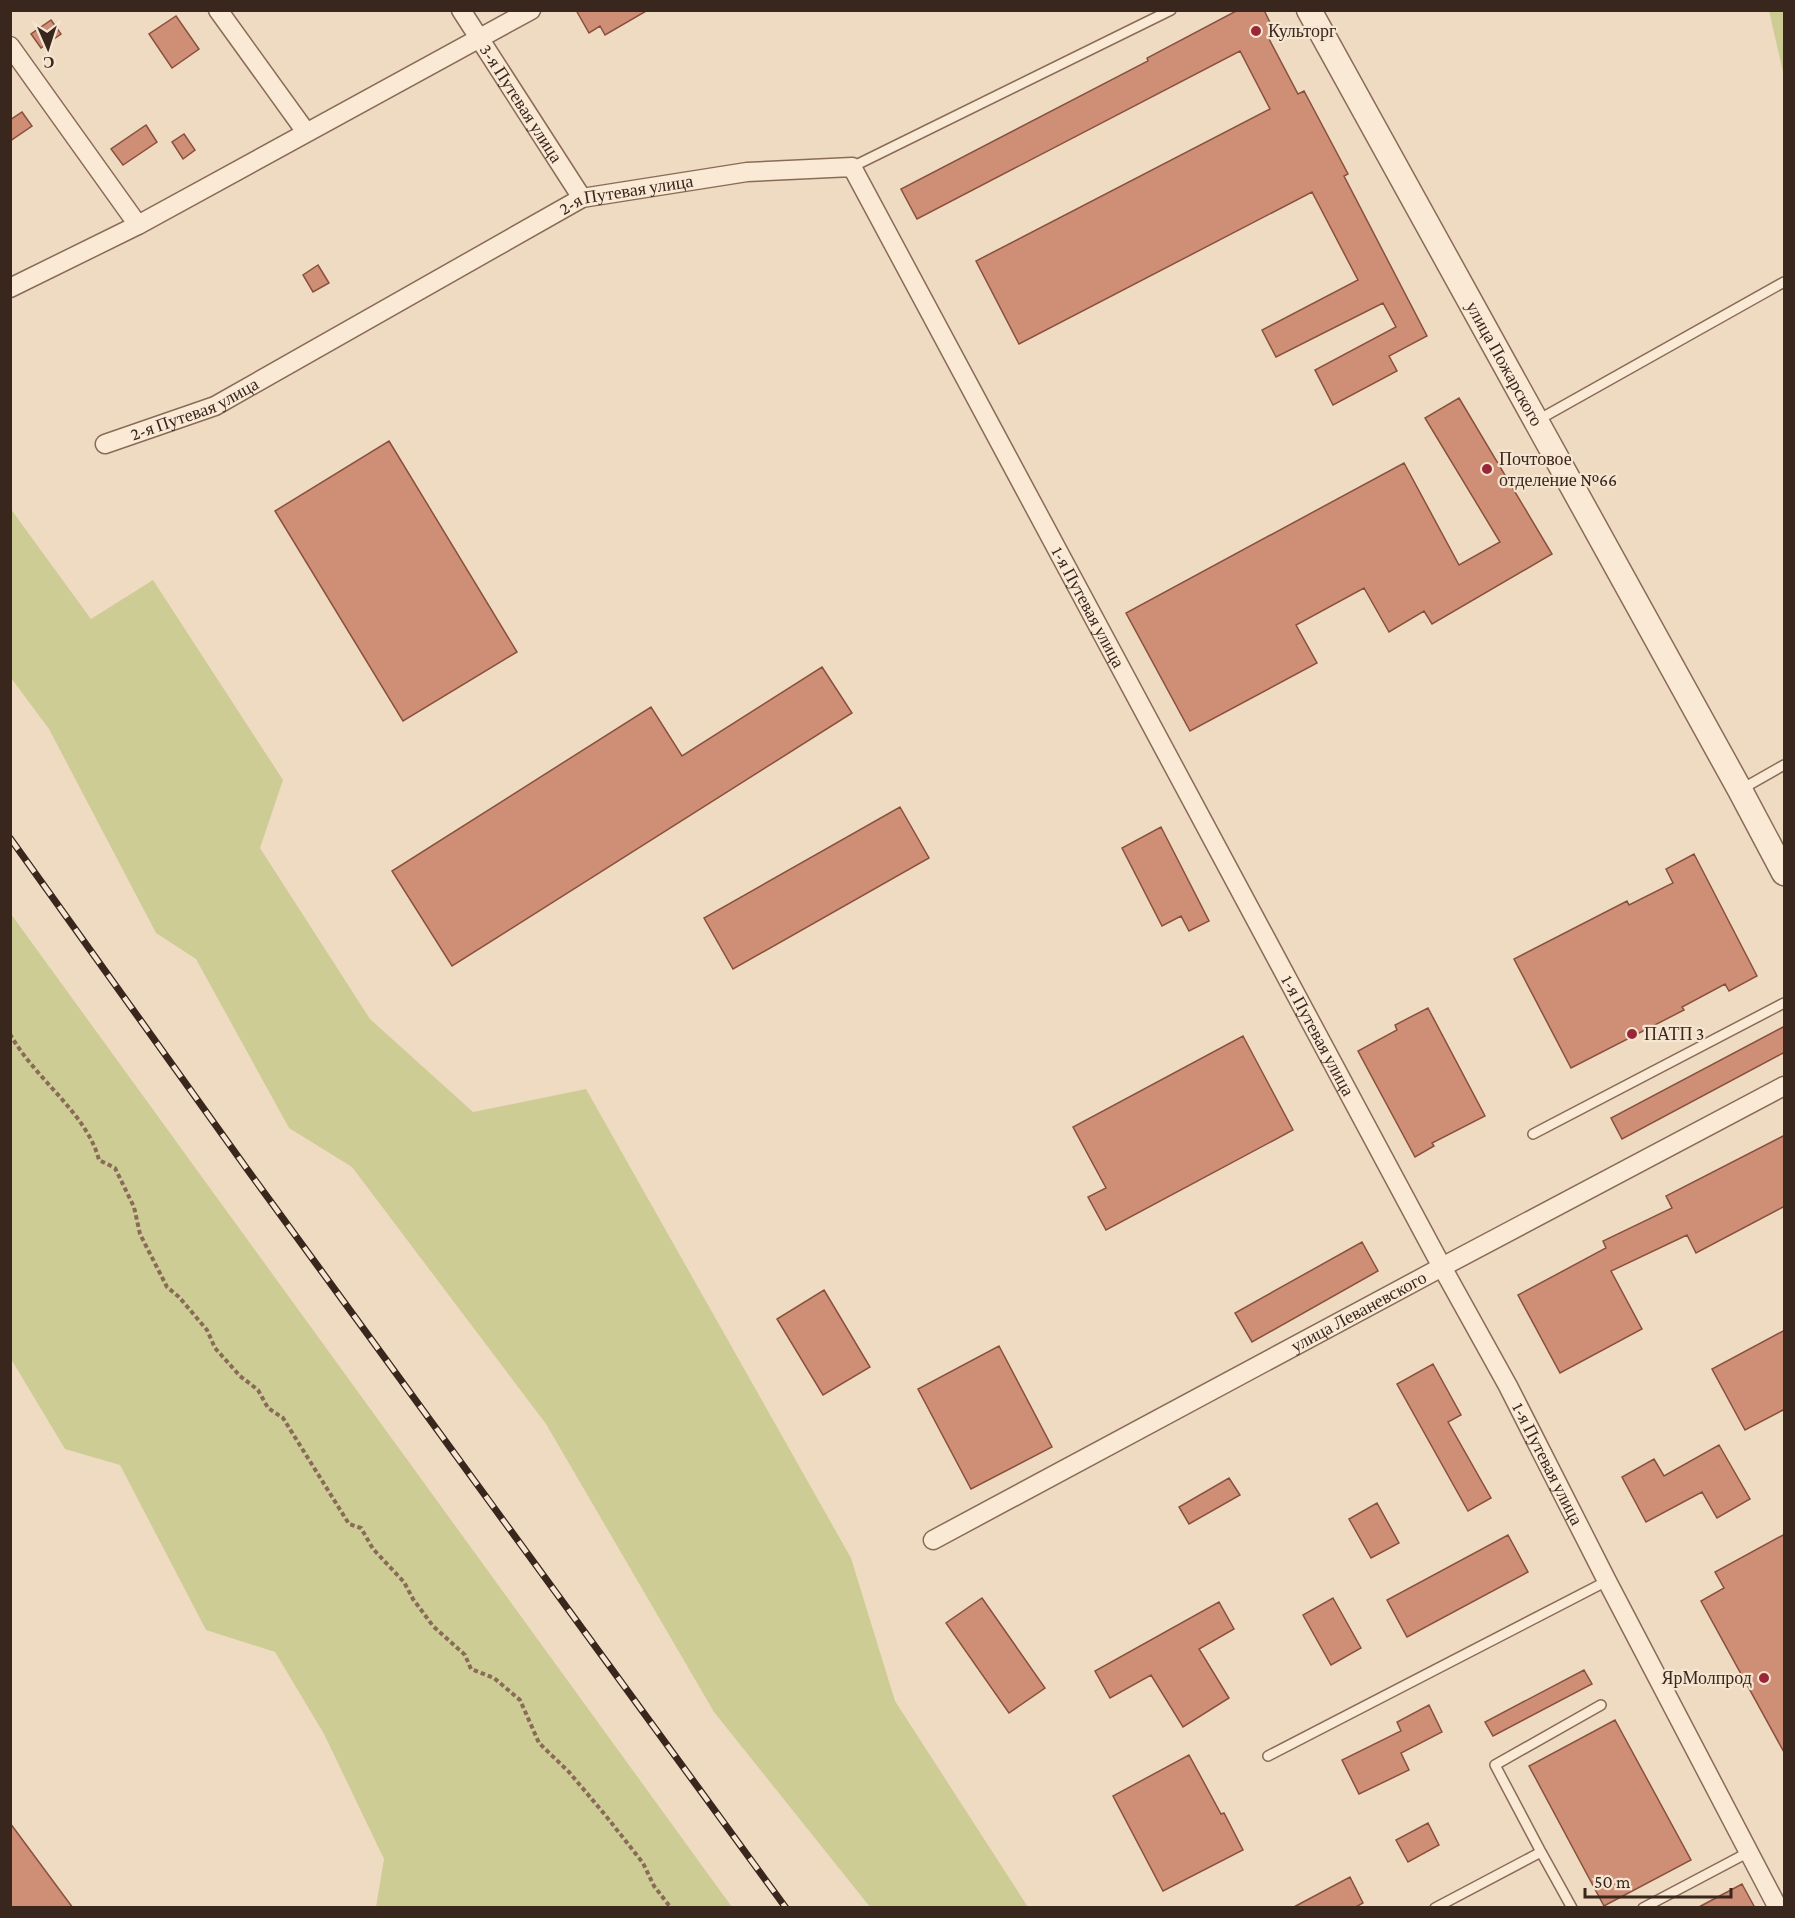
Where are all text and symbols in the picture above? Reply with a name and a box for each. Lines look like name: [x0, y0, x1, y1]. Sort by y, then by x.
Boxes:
north arrow: [18, 18, 78, 78]
place label: Культорг: [1268, 21, 1336, 41]
marker: Культорг: [1249, 24, 1263, 38]
street label: 3-я Путевая улица: [476, 40, 567, 166]
text: С: [43, 54, 55, 71]
street label: 2-я Путевая улица: [556, 171, 695, 219]
street label: улица Пожарского: [1462, 298, 1547, 430]
street label: 2-я Путевая улица: [128, 374, 262, 444]
place label: Почтовое отделение №66: [1499, 449, 1617, 490]
marker: Почтовое отделение №66: [1480, 462, 1494, 476]
street label: 1-я Путевая улица: [1048, 543, 1129, 671]
street label: 1-я Путевая улица: [1277, 972, 1358, 1100]
place label: ПАТП 3: [1644, 1024, 1704, 1044]
marker: ПАТП 3: [1625, 1027, 1639, 1041]
street label: улица Леваневского: [1287, 1267, 1430, 1356]
street label: 1-я Путевая улица: [1508, 1399, 1587, 1528]
place label: ЯрМолпрод: [1661, 1668, 1752, 1688]
marker: ЯрМолпрод: [1757, 1671, 1771, 1685]
scale bar: [1585, 1861, 1730, 1899]
text: 50 m: [1594, 1872, 1631, 1892]

